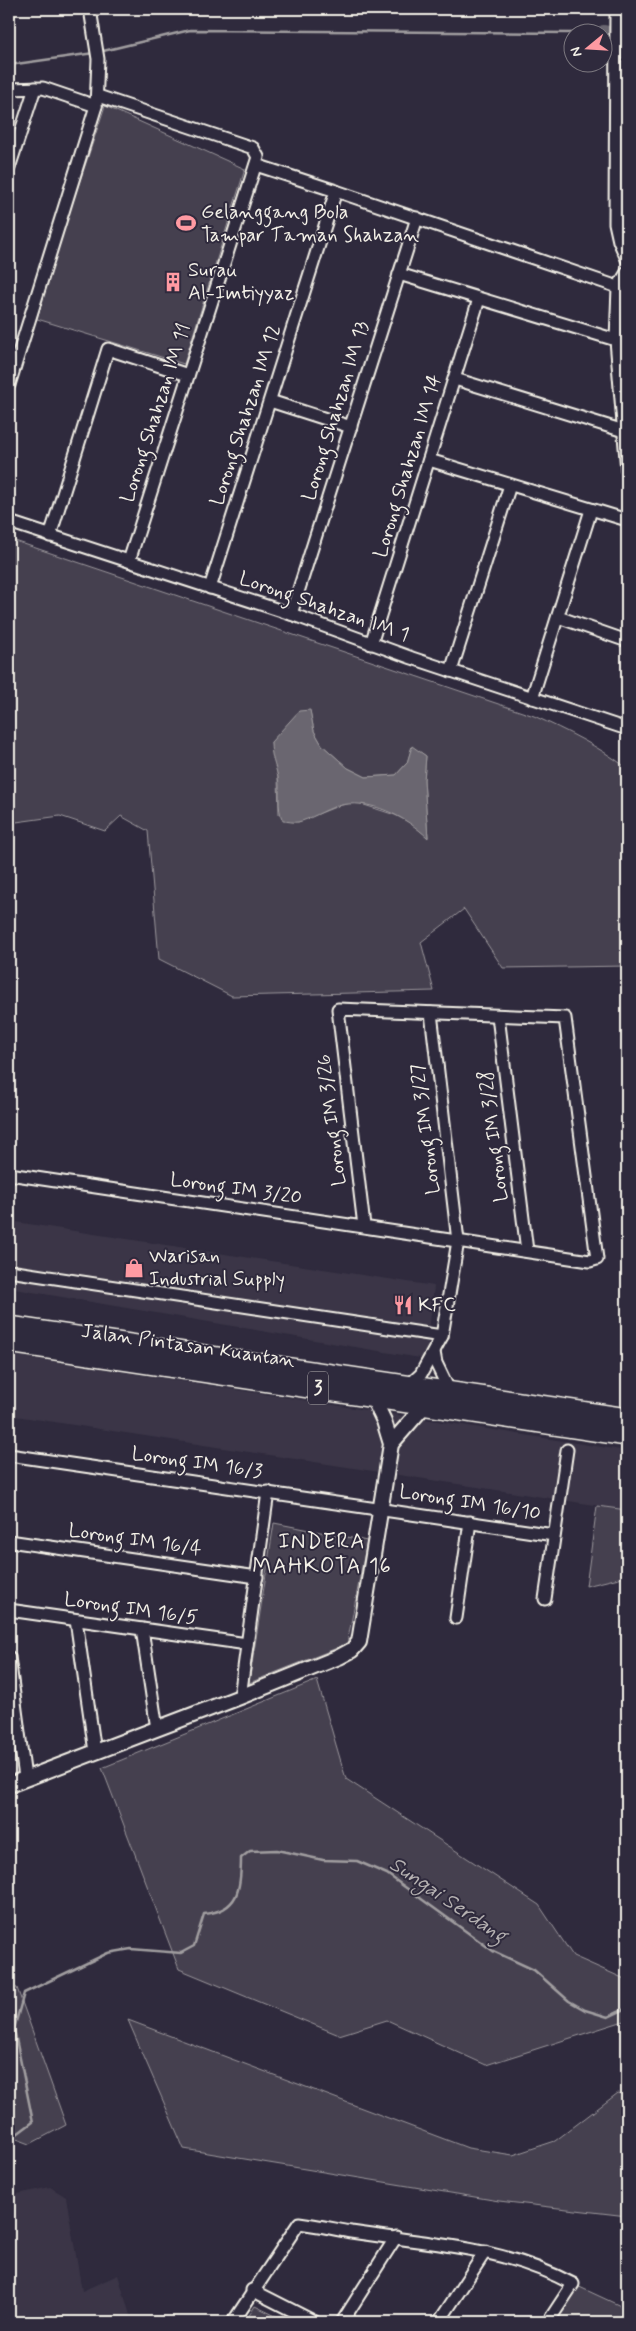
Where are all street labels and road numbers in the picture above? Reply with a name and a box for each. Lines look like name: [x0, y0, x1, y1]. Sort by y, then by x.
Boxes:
street label: Lorong Shahzan IM 13: [296, 318, 378, 505]
street label: Lorong Shahzan IM 11: [114, 320, 200, 507]
street label: Lorong Shahzan IM 12: [204, 321, 290, 510]
street label: Lorong Shahzan IM 14: [367, 371, 451, 562]
street label: Lorong Shahzan IM 1: [235, 565, 413, 651]
street label: Lorong IM 3/26: [311, 1052, 355, 1187]
street label: Lorong IM 3/27: [405, 1062, 449, 1196]
street label: Lorong IM 3/28: [473, 1068, 517, 1203]
street label: Lorong IM 3/20: [168, 1166, 304, 1214]
street label: Jalan Pintasan Kuantan: [79, 1318, 297, 1374]
road number: 3: [308, 1372, 328, 1405]
street label: Lorong IM 16/3: [130, 1440, 264, 1488]
street label: Lorong IM 16/10: [397, 1478, 543, 1529]
street label: Lorong IM 16/4: [66, 1517, 204, 1565]
street label: Lorong IM 16/5: [62, 1586, 200, 1634]

